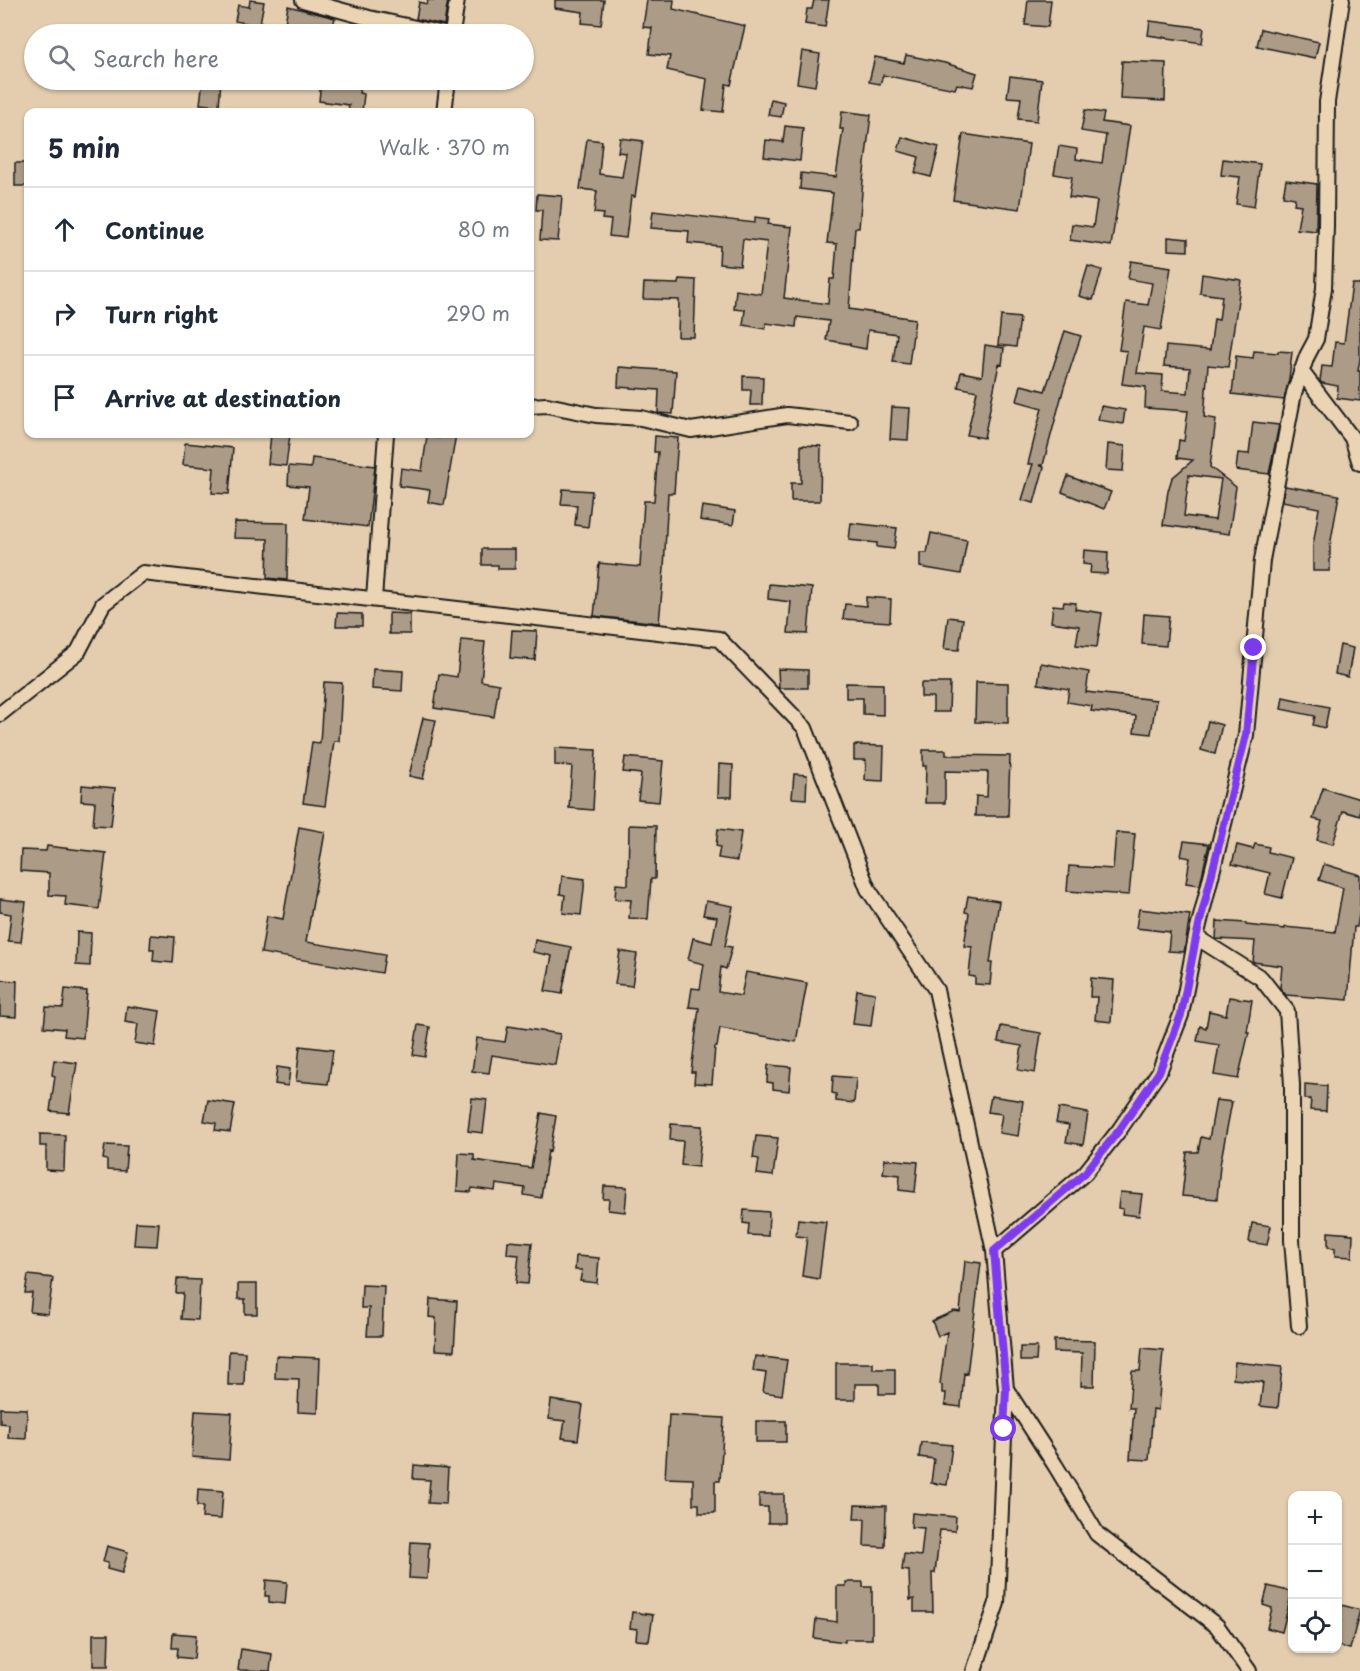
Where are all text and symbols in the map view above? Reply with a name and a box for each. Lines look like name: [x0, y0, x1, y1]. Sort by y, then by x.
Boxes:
search box: [24, 24, 534, 90]
icon: search: [45, 41, 78, 74]
text: Search here: [93, 41, 219, 74]
text: 5 min: [48, 128, 120, 167]
text: Walk · 370 m: [379, 132, 510, 162]
icon: ahead: [48, 213, 81, 246]
text: Continue: [105, 213, 204, 246]
text: 80 m: [458, 214, 510, 244]
icon: right: [48, 297, 81, 330]
text: Turn right: [105, 297, 218, 330]
text: 290 m: [446, 298, 510, 328]
icon: arrive: [48, 381, 81, 414]
text: Arrive at destination: [105, 381, 341, 414]
route end: [1240, 634, 1266, 660]
route start: [990, 1415, 1016, 1441]
map controls: [1288, 1491, 1342, 1653]
button: +: [1288, 1491, 1342, 1545]
button: −: [1288, 1545, 1342, 1599]
button: locate: [1288, 1599, 1342, 1653]

